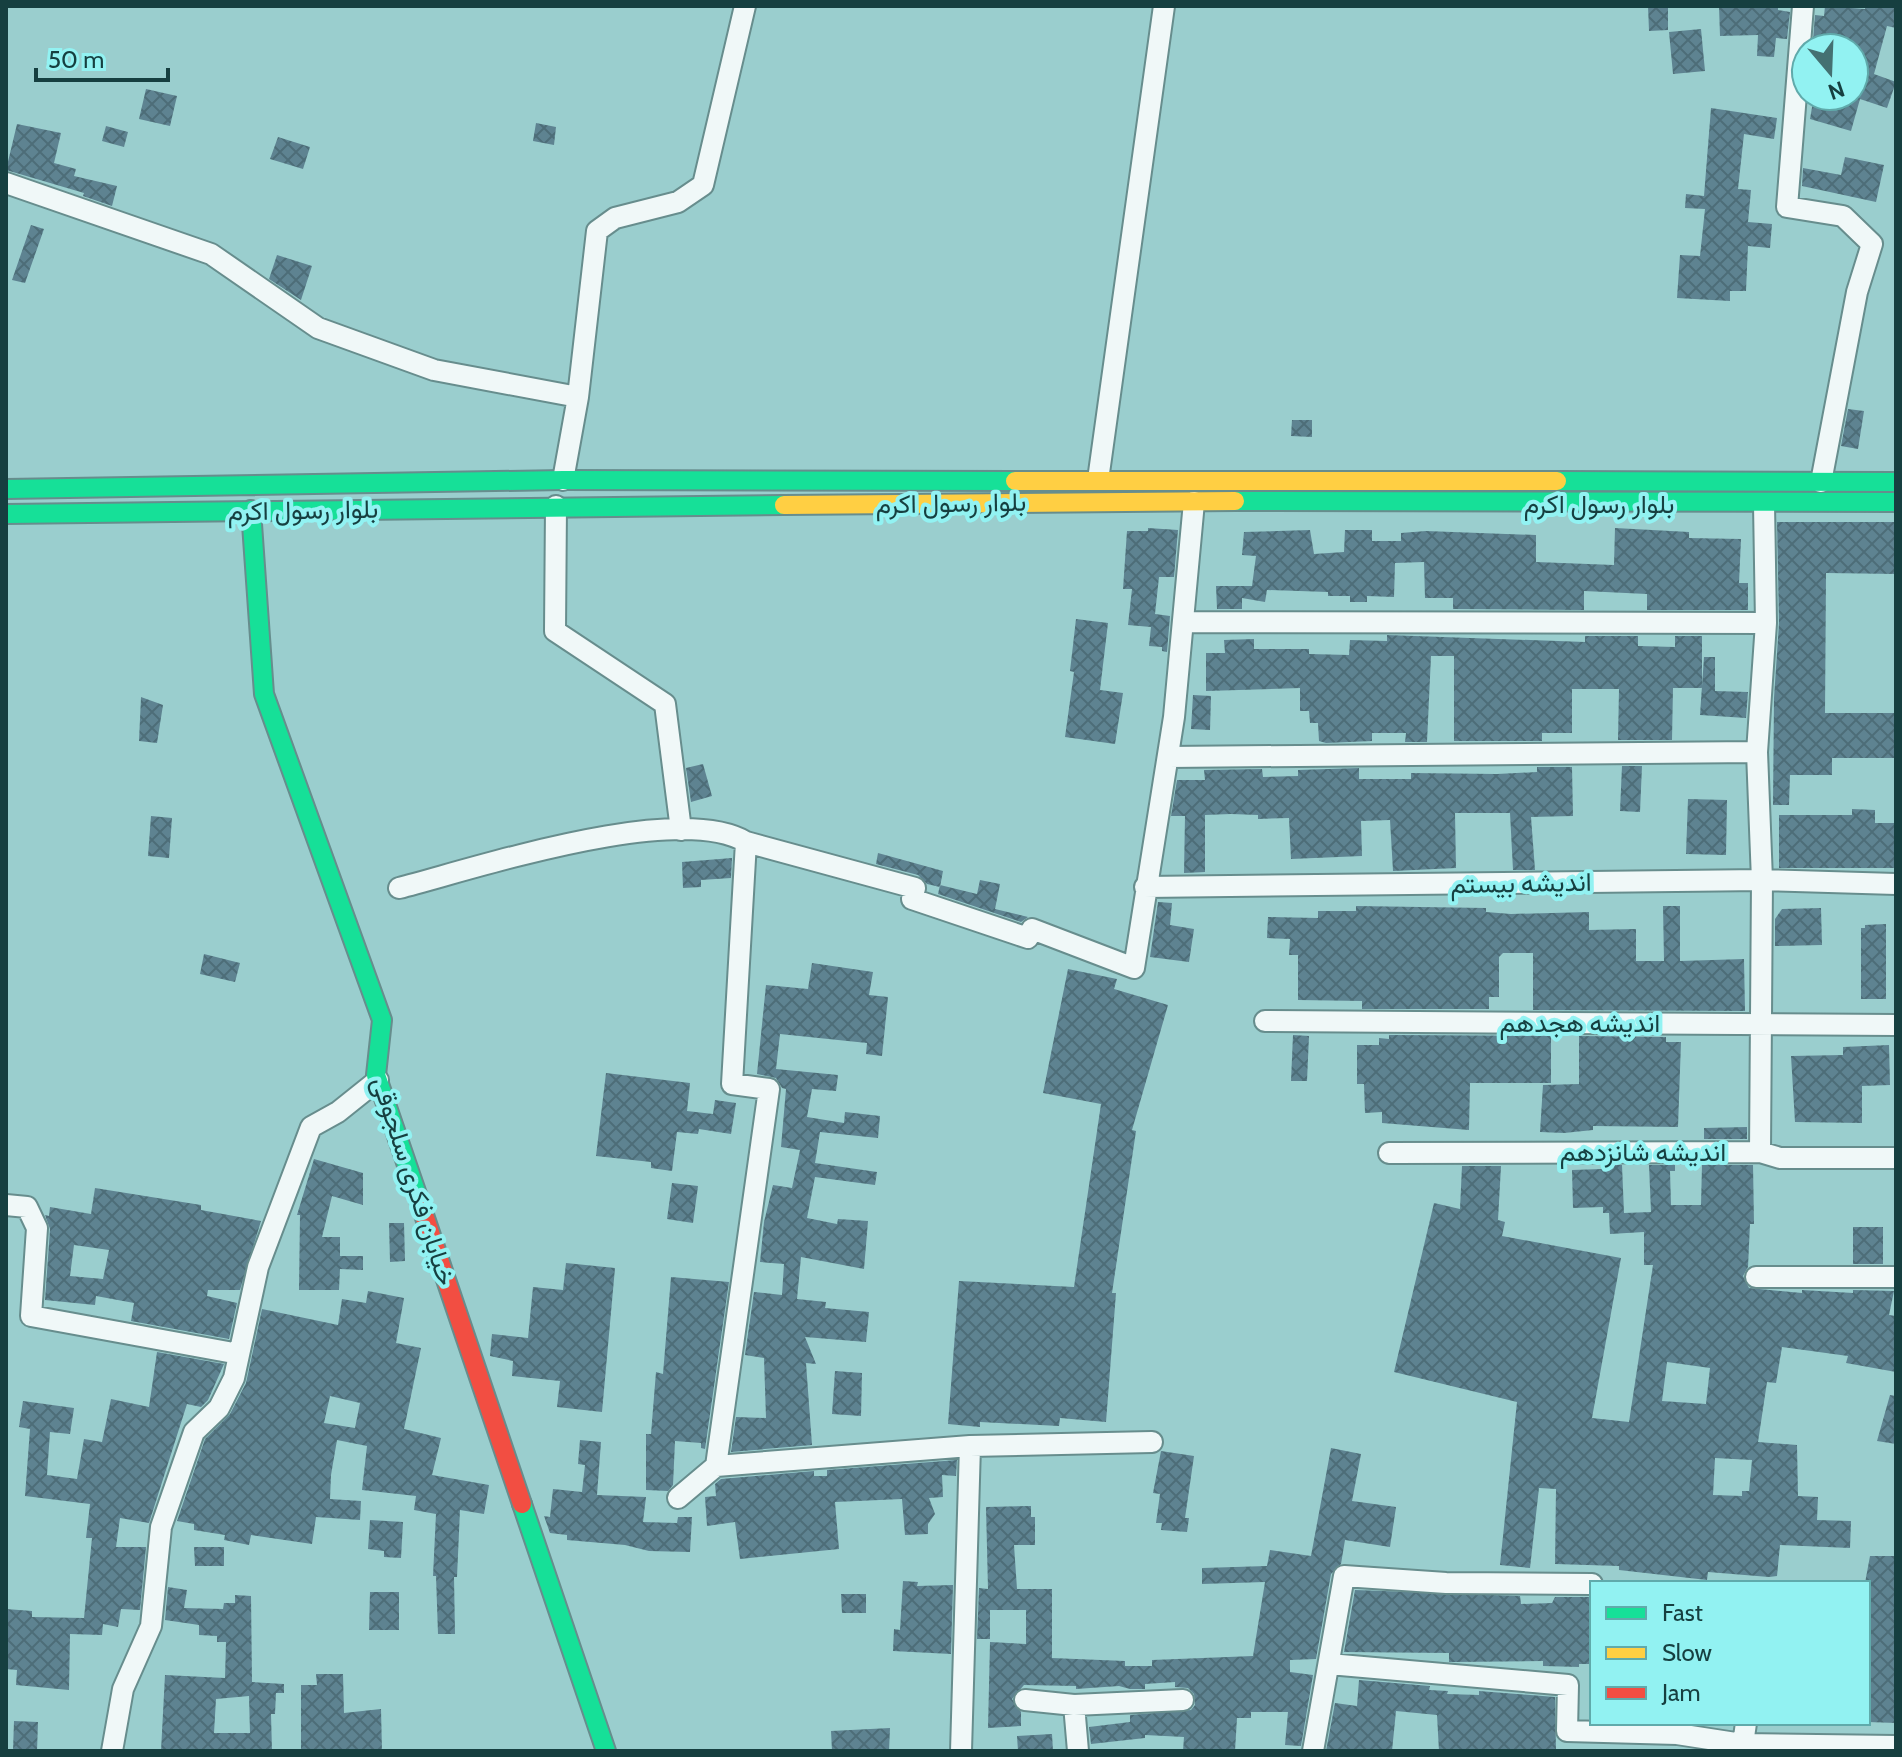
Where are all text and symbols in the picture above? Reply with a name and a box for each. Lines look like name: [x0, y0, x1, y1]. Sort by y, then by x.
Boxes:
scale bar: [36, 32, 168, 82]
north arrow: [1790, 32, 1870, 112]
text: 50 m: [48, 45, 104, 74]
text: N: [1825, 75, 1848, 106]
street label: بلوار رسول اکرم: [875, 486, 1027, 521]
street label: بلوار رسول اکرم: [1524, 488, 1674, 521]
street label: بلوار رسول اکرم: [227, 493, 379, 528]
street label: اندیشه بیستم: [1450, 866, 1592, 901]
street label: اندیشه هجدهم: [1500, 1007, 1660, 1040]
street label: خیابان فکری سلجوقی: [365, 1072, 463, 1290]
street label: اندیشه شانزدهم: [1560, 1136, 1726, 1169]
legend: [1590, 1581, 1870, 1725]
text: Fast: [1662, 1598, 1703, 1627]
text: Slow: [1662, 1638, 1712, 1667]
text: Jam: [1661, 1678, 1700, 1707]

